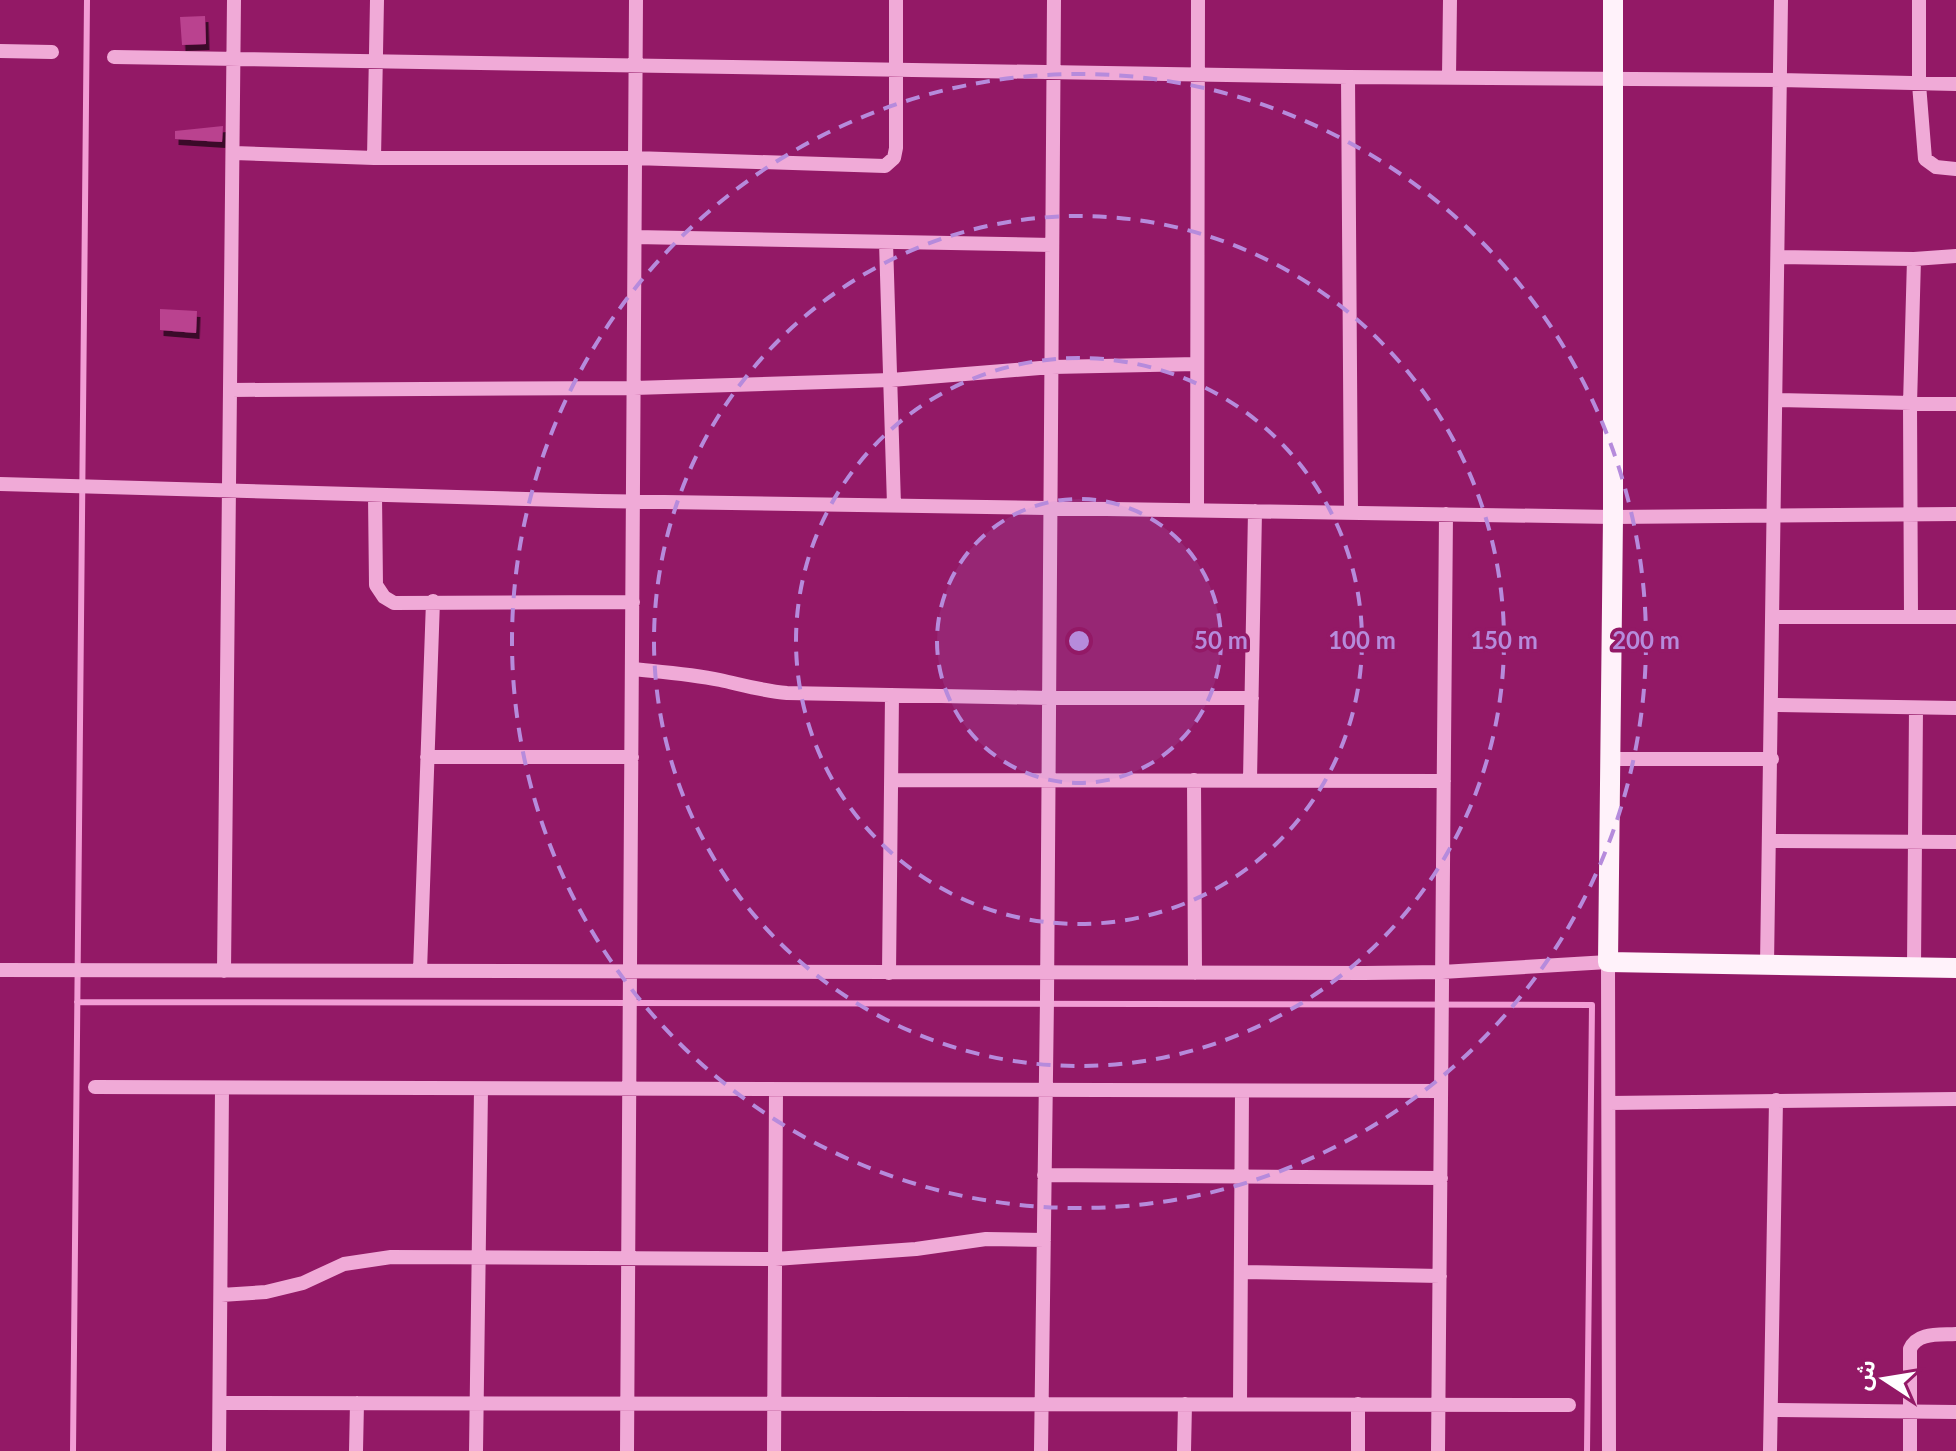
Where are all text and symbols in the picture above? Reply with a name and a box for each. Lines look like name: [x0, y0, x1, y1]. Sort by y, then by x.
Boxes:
text: 50 m: [1194, 625, 1248, 654]
text: 100 m: [1328, 625, 1396, 654]
text: 150 m: [1470, 625, 1538, 654]
text: 200 m: [1612, 625, 1680, 654]
centre of rings: [1065, 627, 1093, 655]
north arrow: [1844, 1339, 1924, 1419]
text: ش: [1848, 1357, 1880, 1392]

